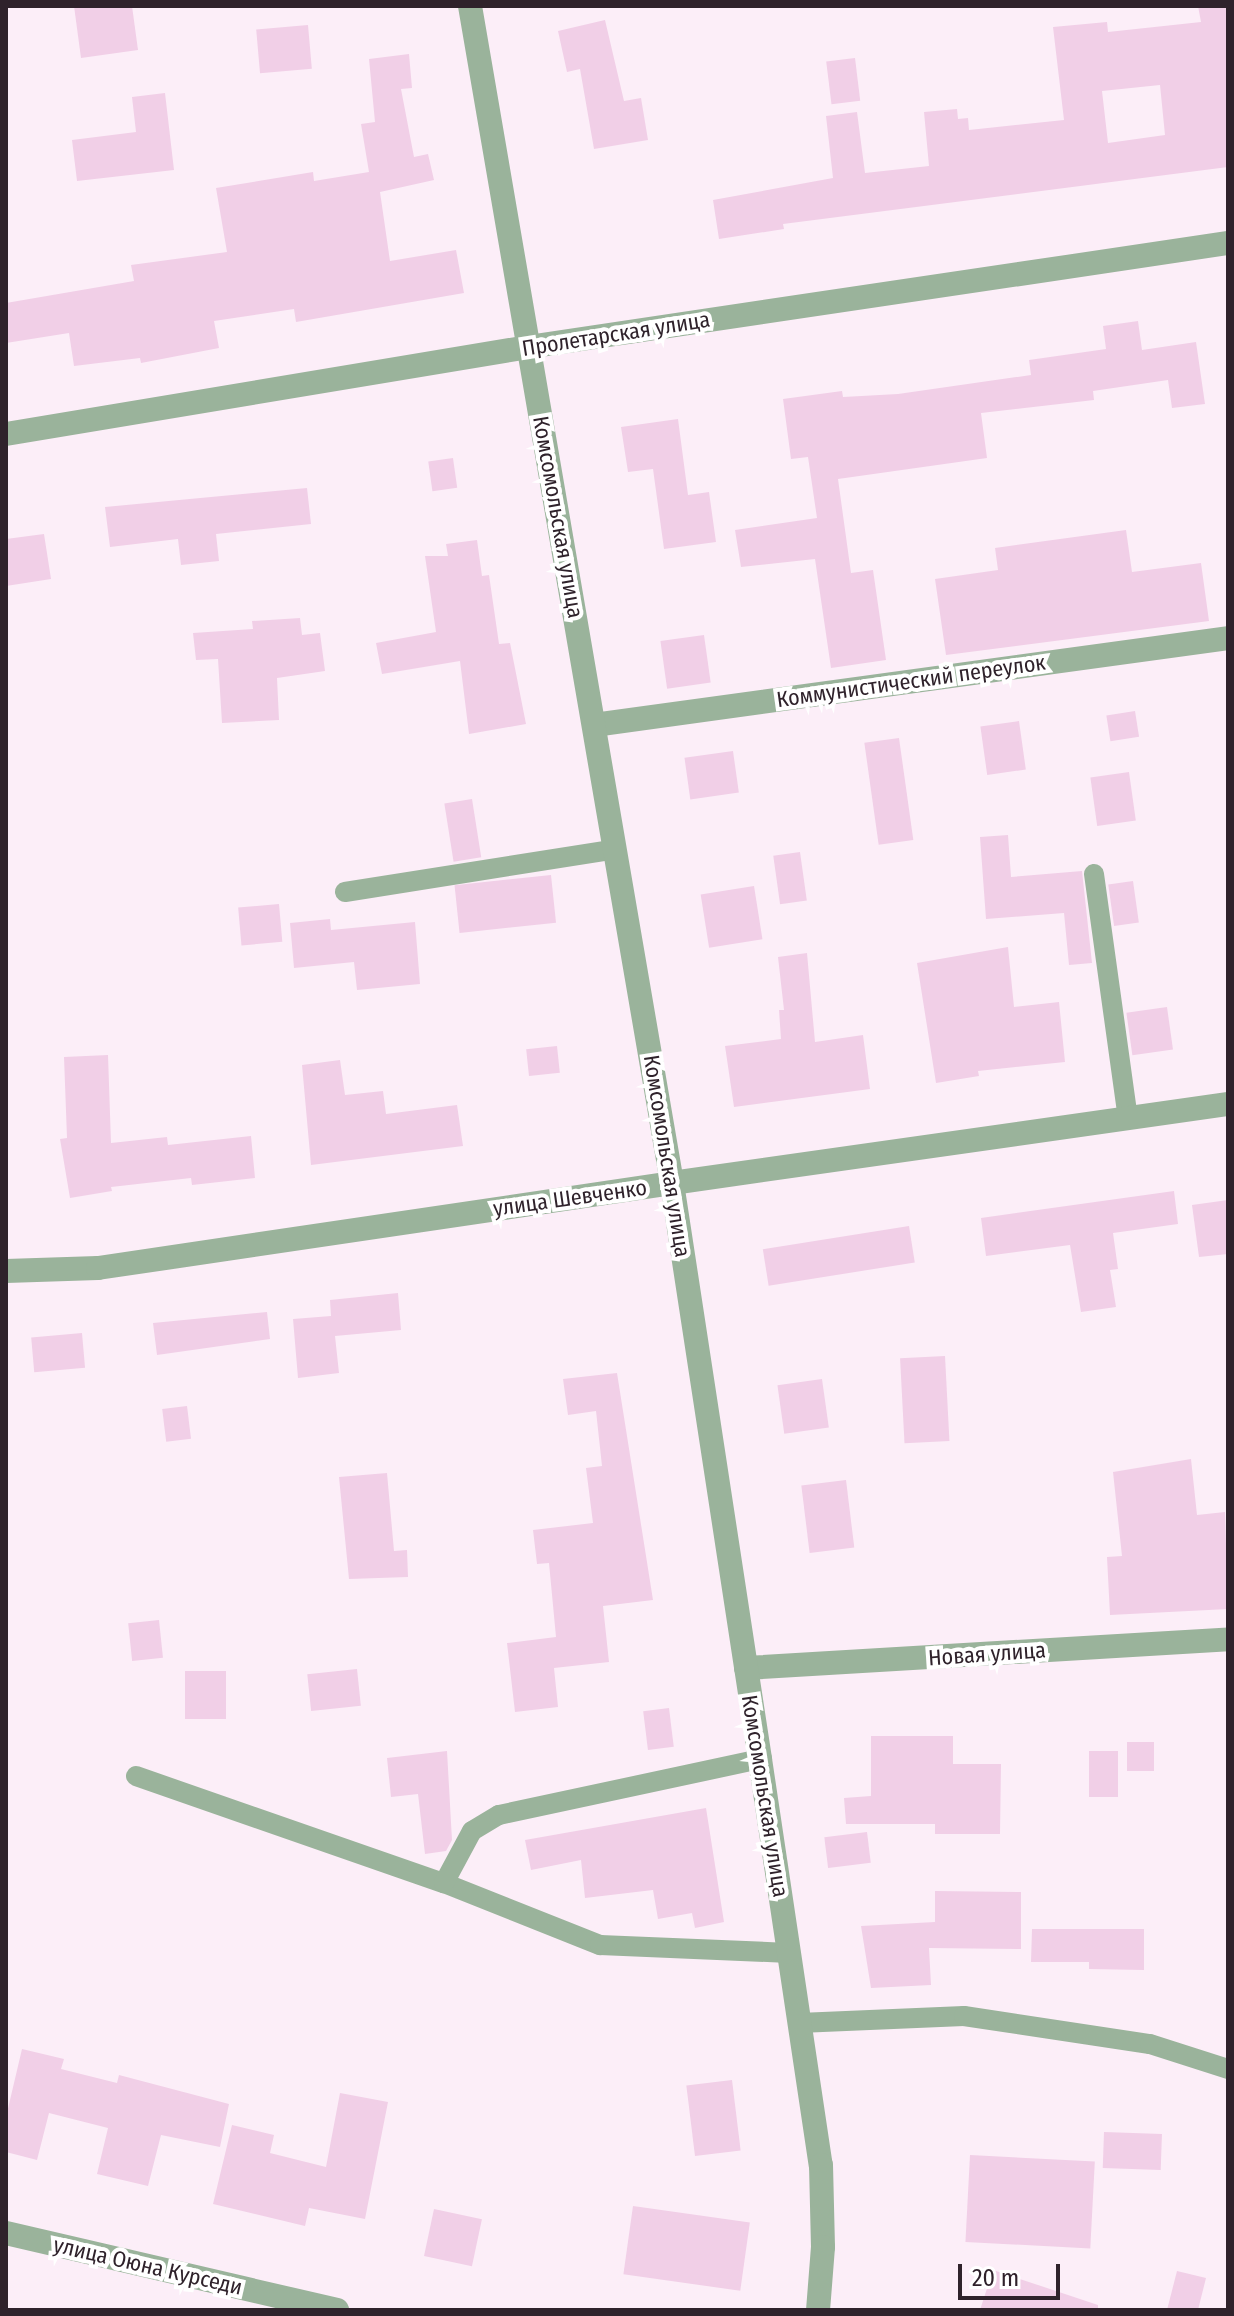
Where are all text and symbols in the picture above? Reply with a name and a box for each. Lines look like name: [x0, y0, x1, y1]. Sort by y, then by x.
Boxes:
street label: Пролетарская улица: [520, 306, 712, 362]
street label: Комсомольская улица: [527, 414, 589, 620]
street label: Коммунистический переулок: [775, 649, 1047, 713]
street label: Комсомольская улица: [638, 1053, 696, 1259]
street label: улица Шевченко: [491, 1174, 649, 1222]
street label: Новая улица: [927, 1637, 1047, 1671]
street label: Комсомольская улица: [736, 1693, 794, 1899]
street label: улица Оюна Курседи: [51, 2231, 245, 2301]
scale bar: [962, 2248, 1064, 2298]
text: 20 m: [972, 2264, 1019, 2292]

